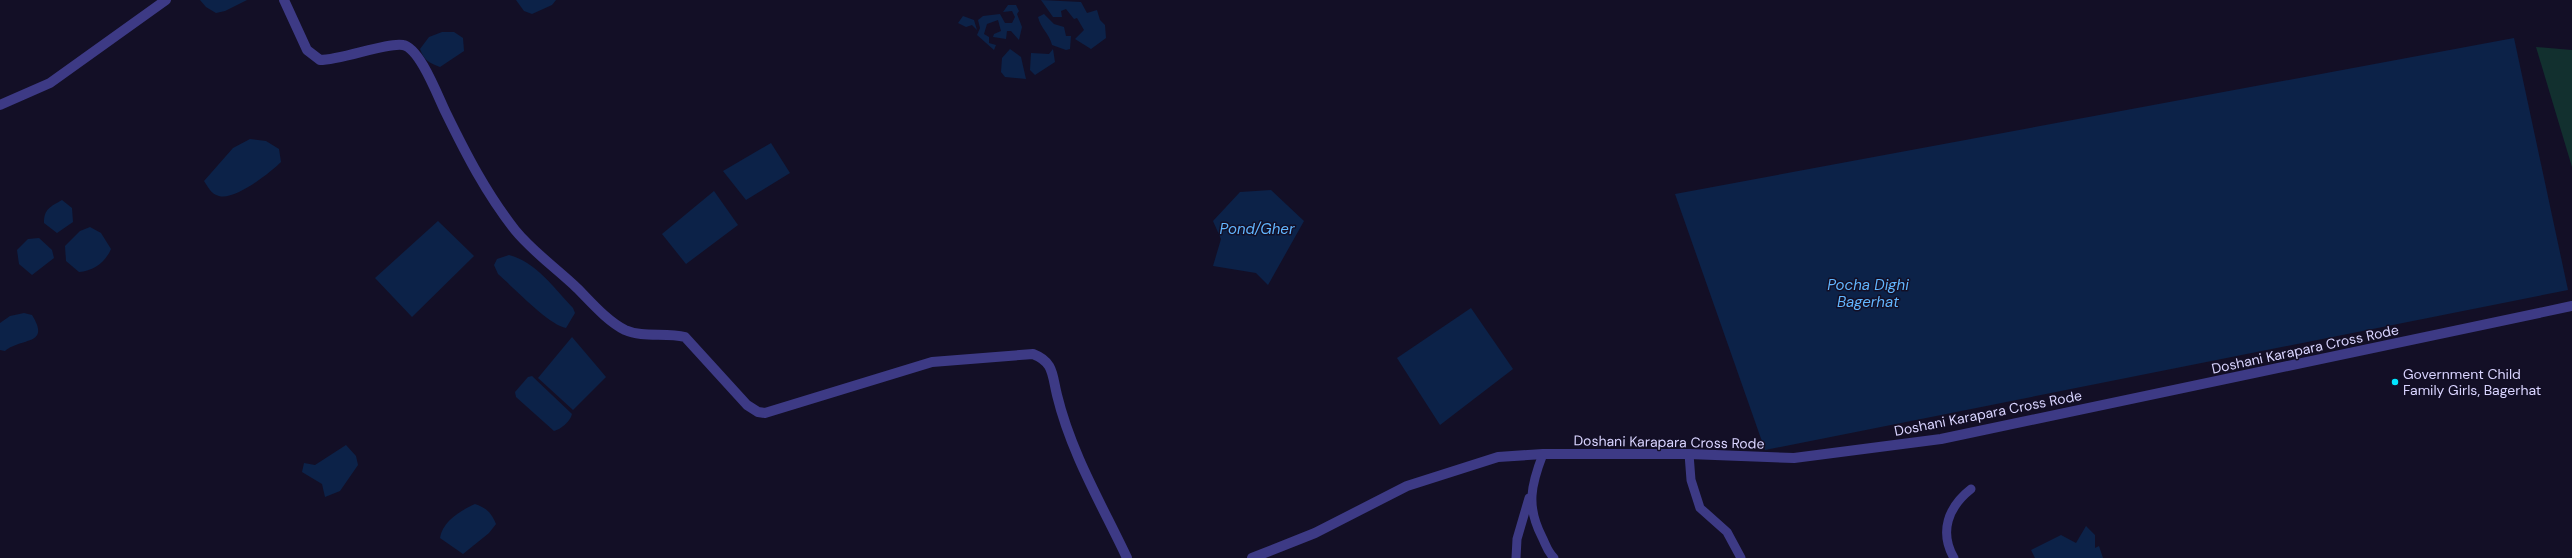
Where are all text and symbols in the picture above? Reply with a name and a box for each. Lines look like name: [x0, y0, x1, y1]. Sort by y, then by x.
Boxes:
water label: Pond/Gher: [1220, 219, 1295, 239]
water label: Pocha Dighi Bagerhat: [1827, 275, 1909, 312]
street label: Doshani Karapara Cross Rode: [2210, 320, 2400, 378]
place label: Government Child Family Girls, Bagerhat: [2403, 365, 2541, 399]
marker: Government Child Family Girls, Bagerhat: [2390, 377, 2400, 387]
street label: Doshani Karapara Cross Rode: [1893, 386, 2083, 440]
street label: Doshani Karapara Cross Rode: [1573, 431, 1765, 453]

